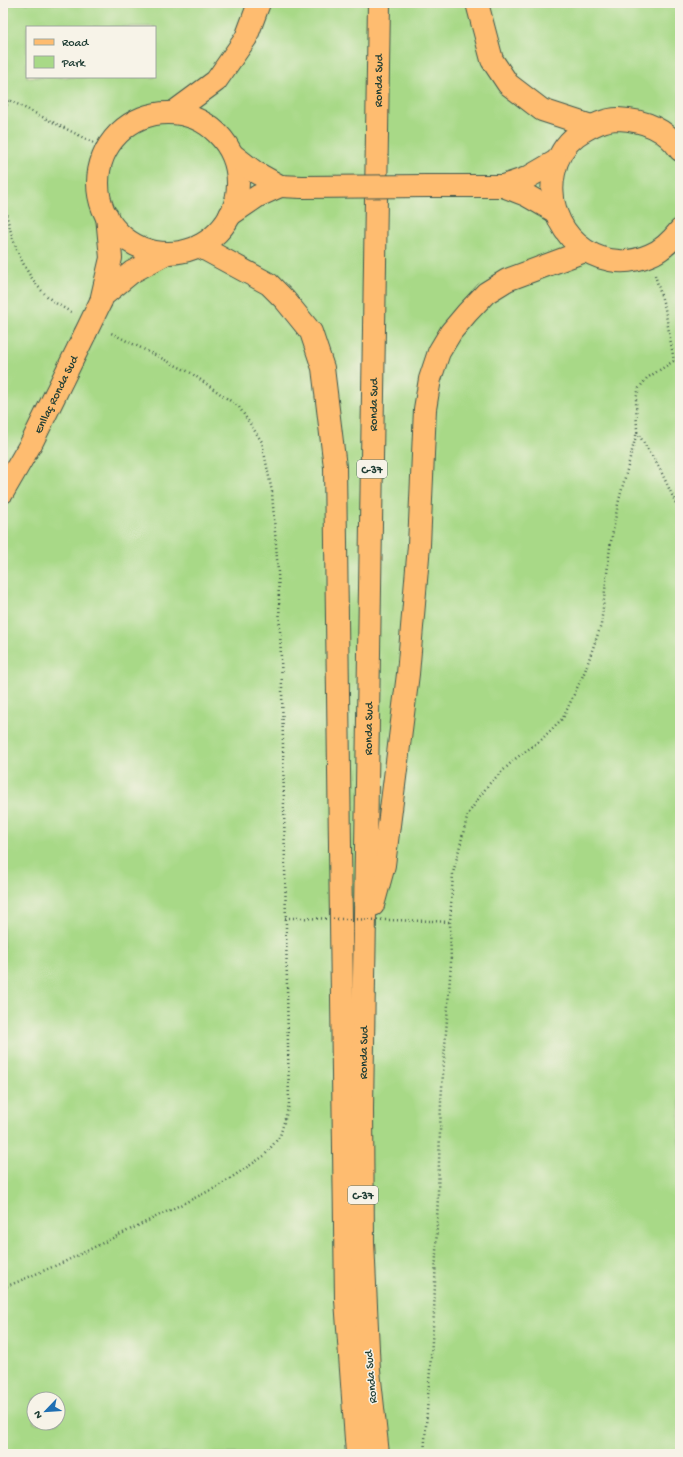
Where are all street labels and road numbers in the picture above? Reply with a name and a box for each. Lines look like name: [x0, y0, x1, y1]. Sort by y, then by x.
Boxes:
street label: Ronda Sud: [372, 53, 387, 107]
street label: Enllaç Ronda Sud: [32, 353, 83, 436]
street label: Ronda Sud: [367, 377, 382, 431]
road number: C-37: [357, 460, 387, 478]
street label: Ronda Sud: [362, 701, 377, 755]
street label: Ronda Sud: [357, 1025, 372, 1079]
road number: C-37: [348, 1186, 378, 1204]
street label: Ronda Sud: [363, 1349, 381, 1404]

